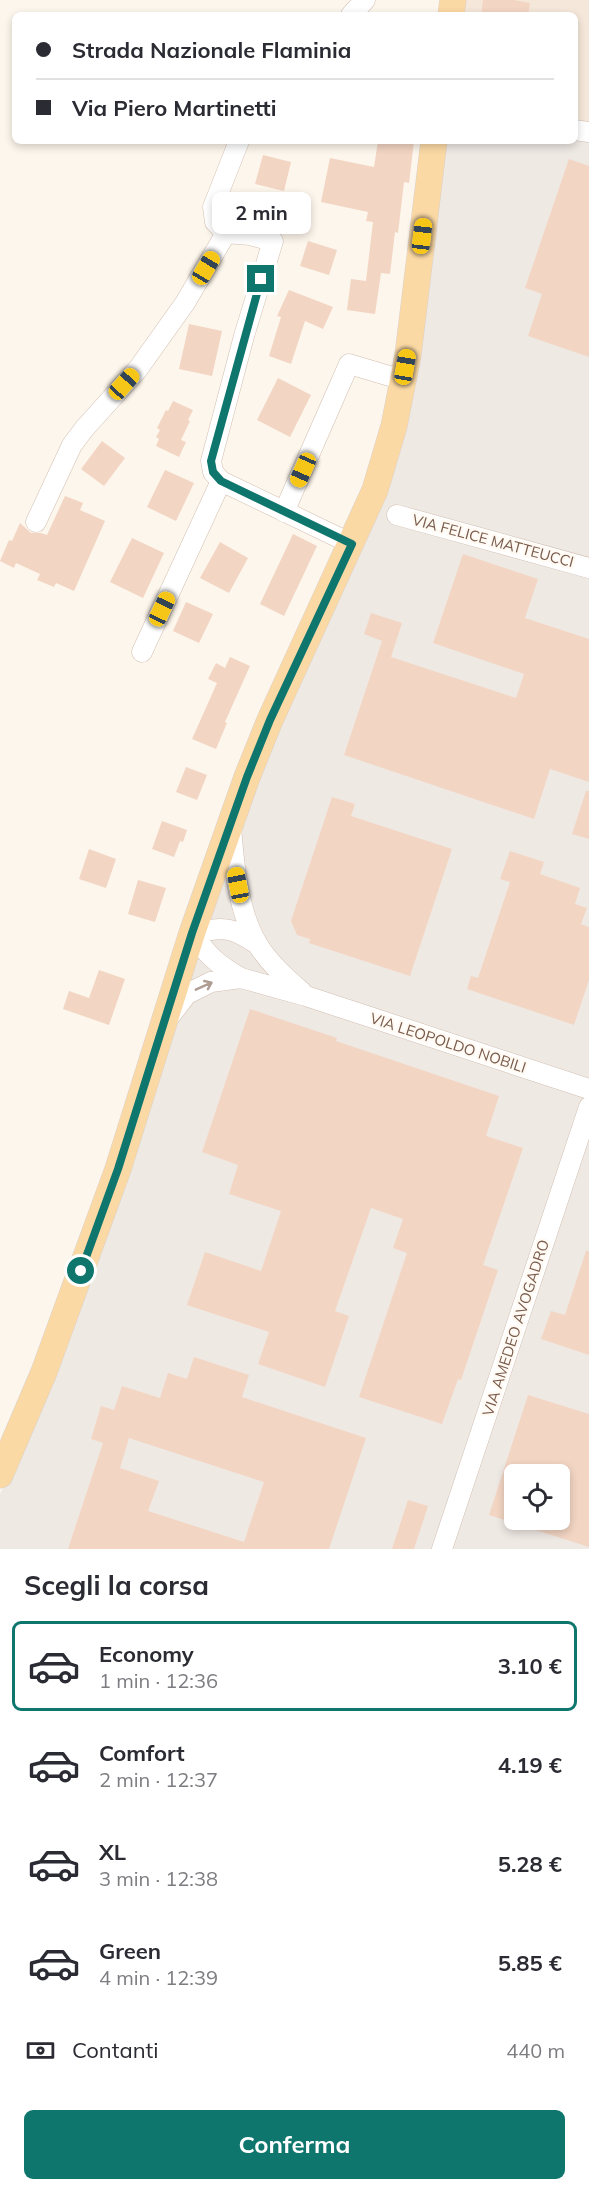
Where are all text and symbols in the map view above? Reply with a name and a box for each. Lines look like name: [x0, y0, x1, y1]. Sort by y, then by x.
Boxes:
text: Strada Nazionale Flaminia: [72, 36, 351, 64]
text: Via Piero Martinetti: [72, 94, 276, 122]
callout: 2 min: [212, 192, 310, 234]
text: 2 min: [235, 200, 288, 225]
car: [411, 217, 433, 255]
car: [189, 248, 223, 288]
route end: [247, 265, 274, 292]
car: [393, 348, 417, 386]
car: [105, 365, 143, 403]
car: [287, 450, 319, 490]
street label: VIA FELICE MATTEUCCI: [410, 510, 576, 571]
car: [146, 589, 178, 629]
car: [226, 866, 250, 904]
one-way arrow: [195, 980, 213, 991]
street label: VIA LEOPOLDO NOBILI: [368, 1008, 529, 1077]
street label: VIA AMEDEO AVOGADRO: [478, 1237, 553, 1419]
route start: [67, 1257, 94, 1284]
map controls: [504, 1464, 570, 1530]
button: locate: [504, 1464, 570, 1530]
text: Scegli la corsa: [24, 1568, 209, 1602]
icon: car: [27, 1639, 81, 1693]
text: Economy: [99, 1640, 194, 1668]
text: 3.10 €: [498, 1652, 562, 1680]
text: 1 min · 12:36: [99, 1668, 218, 1693]
icon: car: [27, 1738, 81, 1792]
text: Comfort: [99, 1739, 185, 1767]
text: 4.19 €: [498, 1751, 562, 1779]
text: 2 min · 12:37: [99, 1767, 218, 1792]
icon: car: [27, 1837, 81, 1891]
text: XL: [99, 1838, 126, 1866]
text: 5.28 €: [498, 1850, 562, 1878]
text: 3 min · 12:38: [99, 1866, 218, 1891]
icon: car: [27, 1936, 81, 1990]
text: Green: [99, 1937, 161, 1965]
text: 5.85 €: [498, 1949, 562, 1977]
text: 4 min · 12:39: [99, 1965, 218, 1990]
icon: cash: [24, 2034, 57, 2067]
text: Contanti: [72, 2036, 158, 2064]
text: 440 m: [506, 2038, 565, 2063]
button: Conferma: [24, 2110, 565, 2179]

